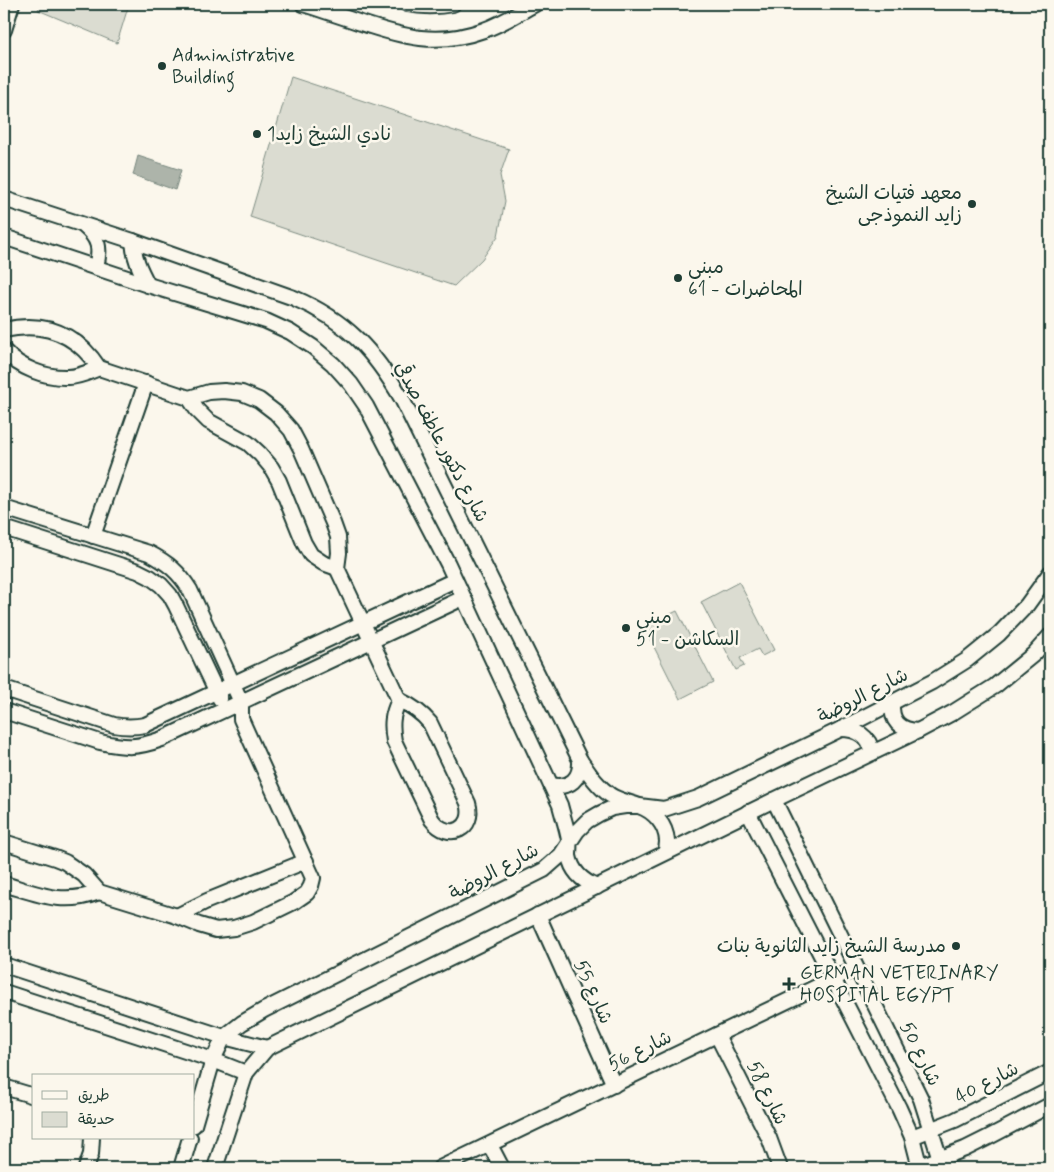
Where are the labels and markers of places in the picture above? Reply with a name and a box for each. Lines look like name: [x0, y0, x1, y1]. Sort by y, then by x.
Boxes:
place label: Administrative Building: [172, 43, 295, 93]
marker: Administrative Building: [156, 60, 168, 72]
place label: نادي الشيخ زايد1: [267, 122, 391, 148]
marker: نادي الشيخ زايد1: [251, 128, 263, 140]
place label: معهد فتيات الشيخ زايد النموذجى: [826, 181, 962, 228]
marker: معهد فتيات الشيخ زايد النموذجى: [966, 198, 978, 210]
place label: مبنى المحاضرات - 61: [688, 255, 803, 302]
marker: مبنى المحاضرات - 61: [672, 272, 684, 284]
place label: مبنى السكاشن - 51: [636, 605, 739, 652]
marker: مبنى السكاشن - 51: [620, 622, 632, 634]
place label: مدرسة الشيخ زايد الثانوية بنات: [717, 934, 946, 959]
marker: مدرسة الشيخ زايد الثانوية بنات: [950, 940, 962, 952]
place label: GERMAN VETERINARY HOSPITAL EGYPT: [800, 961, 999, 1008]
marker: GERMAN VETERINARY HOSPITAL EGYPT: [782, 977, 796, 991]

